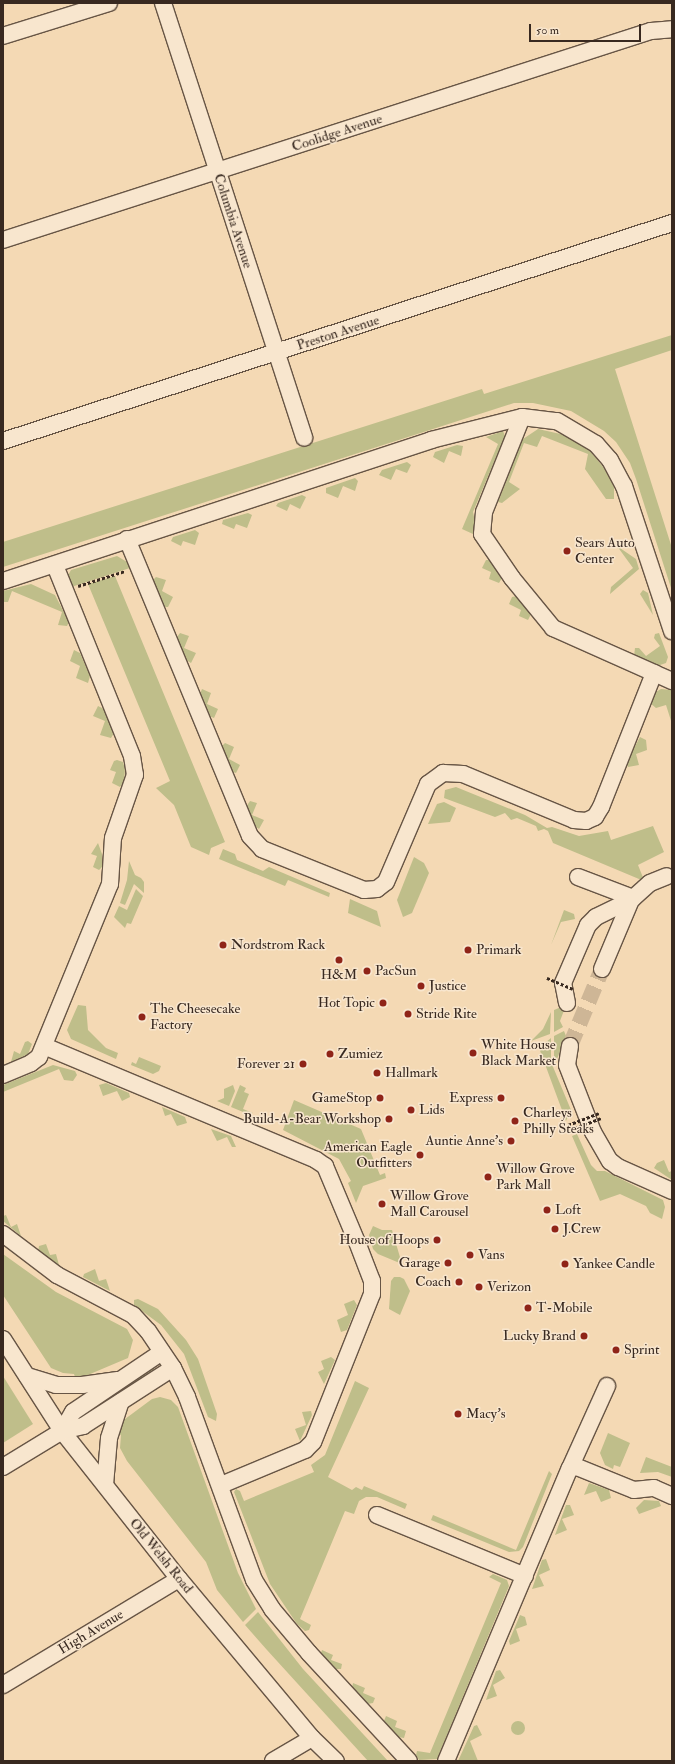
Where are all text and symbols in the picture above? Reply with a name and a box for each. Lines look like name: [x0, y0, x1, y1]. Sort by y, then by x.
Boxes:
scale bar: [531, 16, 643, 42]
text: 50 m: [536, 23, 559, 38]
street label: Coolidge Avenue: [290, 110, 384, 156]
street label: Columbia Avenue: [210, 172, 256, 270]
street label: Preston Avenue: [295, 312, 381, 354]
place label: Sears Auto Center: [575, 535, 635, 568]
marker: Sears Auto Center: [562, 546, 572, 556]
place label: Nordstrom Rack: [231, 937, 325, 953]
marker: Nordstrom Rack: [218, 940, 228, 950]
place label: Primark: [476, 942, 522, 958]
marker: Primark: [463, 945, 473, 955]
marker: H&M: [334, 955, 344, 965]
place label: PacSun: [375, 963, 416, 979]
marker: PacSun: [362, 966, 372, 976]
place label: H&M: [321, 967, 357, 983]
place label: Justice: [429, 978, 466, 994]
marker: Justice: [416, 981, 426, 991]
place label: Hot Topic: [318, 995, 375, 1011]
marker: Hot Topic: [378, 998, 388, 1008]
place label: The Cheesecake Factory: [150, 1001, 240, 1034]
place label: Stride Rite: [416, 1006, 477, 1022]
marker: Stride Rite: [403, 1009, 413, 1019]
marker: The Cheesecake Factory: [137, 1012, 147, 1022]
place label: White House Black Market: [481, 1037, 556, 1070]
place label: Zumiez: [338, 1046, 383, 1062]
marker: White House Black Market: [468, 1048, 478, 1058]
marker: Zumiez: [325, 1049, 335, 1059]
place label: Forever 21: [237, 1056, 295, 1072]
marker: Forever 21: [298, 1059, 308, 1069]
place label: Hallmark: [385, 1065, 438, 1081]
marker: Hallmark: [372, 1068, 382, 1078]
place label: GameStop: [312, 1090, 372, 1106]
place label: Express: [449, 1090, 493, 1106]
marker: GameStop: [375, 1093, 385, 1103]
marker: Express: [496, 1093, 506, 1103]
place label: Lids: [419, 1102, 444, 1118]
marker: Lids: [406, 1105, 416, 1115]
place label: Charleys Philly Steaks: [523, 1105, 594, 1138]
place label: Build-A-Bear Workshop: [243, 1111, 381, 1127]
marker: Build-A-Bear Workshop: [384, 1114, 394, 1124]
marker: Charleys Philly Steaks: [510, 1116, 520, 1126]
place label: Auntie Anne's: [425, 1133, 503, 1149]
marker: Auntie Anne's: [506, 1136, 516, 1146]
place label: American Eagle Outfitters: [324, 1139, 412, 1172]
marker: American Eagle Outfitters: [415, 1150, 425, 1160]
place label: Willow Grove Park Mall: [496, 1161, 575, 1194]
marker: Willow Grove Park Mall: [483, 1172, 493, 1182]
place label: Willow Grove Mall Carousel: [390, 1188, 469, 1220]
marker: Willow Grove Mall Carousel: [377, 1199, 387, 1209]
place label: Loft: [555, 1202, 581, 1218]
marker: Loft: [542, 1205, 552, 1215]
place label: J.Crew: [563, 1221, 601, 1237]
marker: J.Crew: [550, 1224, 560, 1234]
place label: House of Hoops: [339, 1232, 429, 1248]
marker: House of Hoops: [432, 1235, 442, 1245]
place label: Vans: [478, 1247, 504, 1263]
marker: Vans: [465, 1250, 475, 1260]
place label: Garage: [399, 1255, 440, 1271]
place label: Yankee Candle: [573, 1256, 655, 1272]
marker: Garage: [443, 1258, 453, 1268]
marker: Yankee Candle: [560, 1259, 570, 1269]
place label: Coach: [415, 1274, 451, 1290]
marker: Coach: [454, 1277, 464, 1287]
place label: Verizon: [487, 1279, 531, 1295]
marker: Verizon: [474, 1282, 484, 1292]
place label: T-Mobile: [536, 1300, 592, 1316]
marker: T-Mobile: [523, 1303, 533, 1313]
place label: Lucky Brand: [503, 1328, 576, 1344]
marker: Lucky Brand: [579, 1331, 589, 1341]
place label: Sprint: [624, 1342, 659, 1358]
marker: Sprint: [611, 1345, 621, 1355]
place label: Macy's: [466, 1406, 505, 1422]
marker: Macy's: [453, 1409, 463, 1419]
street label: Old Welsh Road: [126, 1515, 196, 1597]
street label: High Avenue: [55, 1606, 127, 1658]

